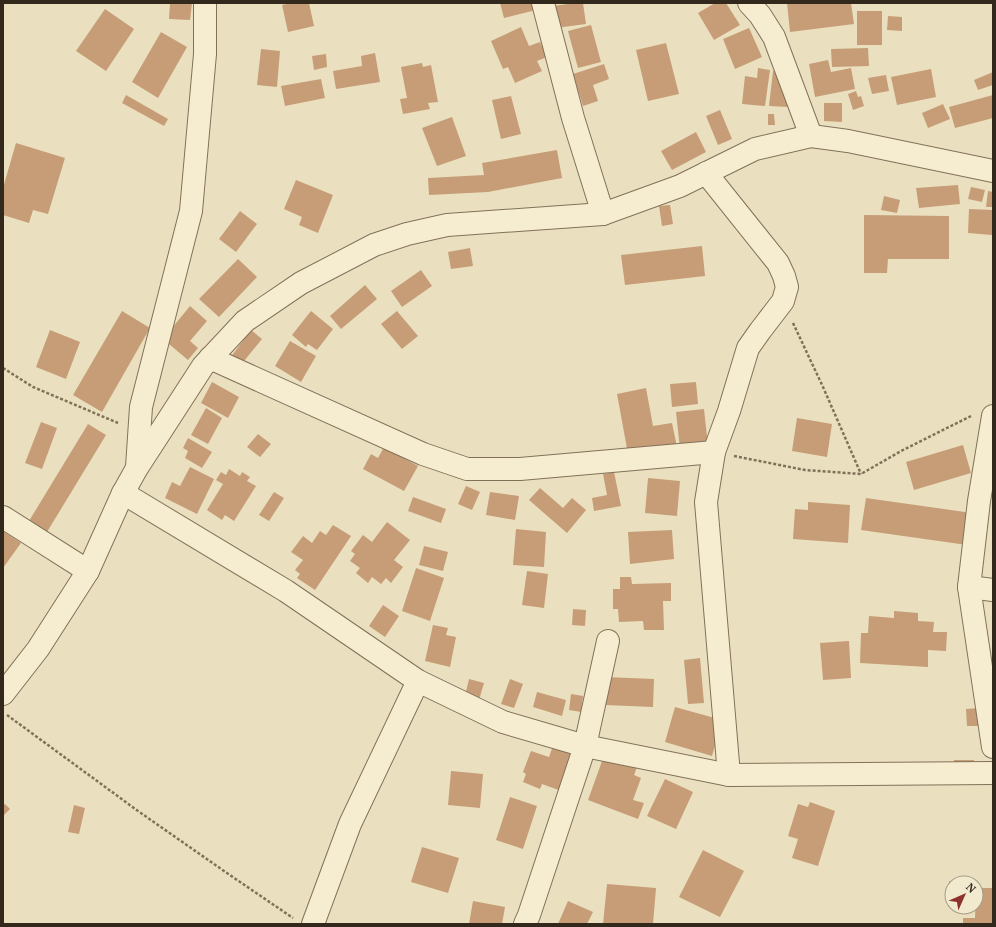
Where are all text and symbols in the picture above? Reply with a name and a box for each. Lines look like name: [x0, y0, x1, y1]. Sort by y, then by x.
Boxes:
north arrow: [944, 875, 984, 915]
text: N: [963, 880, 979, 896]

